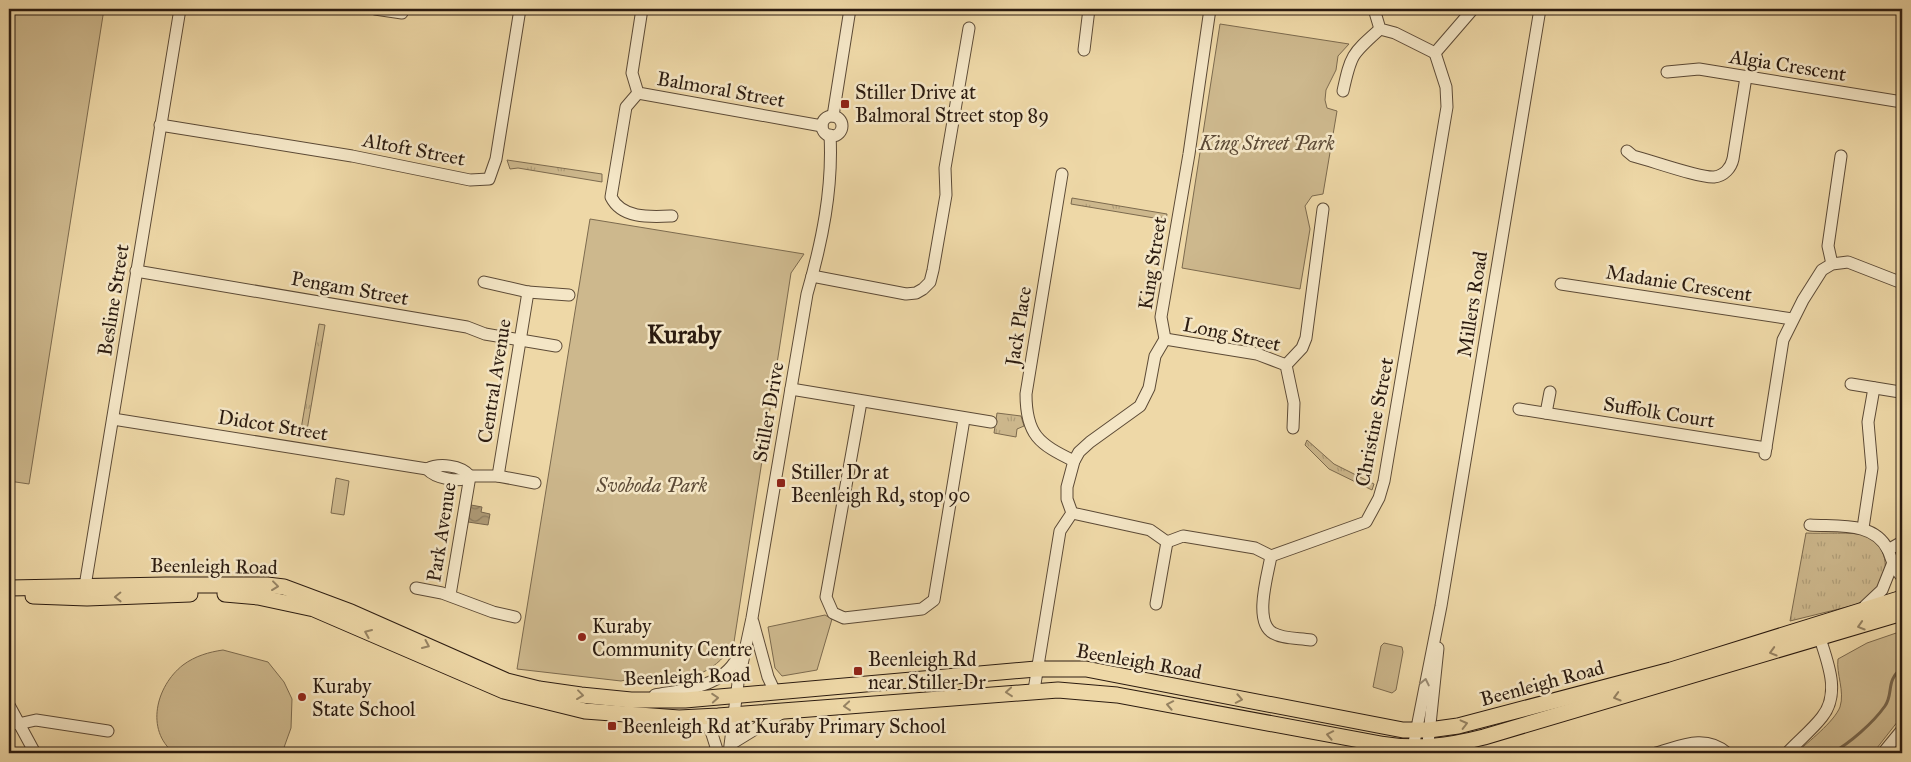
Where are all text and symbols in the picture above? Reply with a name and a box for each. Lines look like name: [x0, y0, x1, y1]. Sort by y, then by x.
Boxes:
street label: Algia Crescent: [1727, 44, 1848, 87]
street label: Balmoral Street: [655, 66, 787, 112]
place label: Stiller Drive at Balmoral Street stop 89: [855, 80, 1049, 127]
marker: Stiller Drive at Balmoral Street stop 89: [839, 98, 851, 110]
street label: Altoft Street: [360, 127, 467, 171]
park label: King Street Park: [1198, 131, 1335, 155]
street label: King Street: [1133, 215, 1172, 311]
street label: Besline Street: [92, 242, 134, 358]
street label: Millers Road: [1452, 249, 1492, 359]
street label: Madanie Crescent: [1604, 260, 1754, 306]
street label: Pengam Street: [289, 266, 411, 311]
street label: Jack Place: [1000, 285, 1037, 370]
street label: Long Street: [1181, 312, 1283, 357]
street label: Central Avenue: [472, 317, 516, 445]
district label: Kuraby: [647, 319, 722, 350]
street label: Christine Street: [1350, 356, 1398, 488]
street label: Stiller Drive: [747, 360, 789, 464]
street label: Suffolk Court: [1602, 391, 1716, 433]
street label: Didcot Street: [216, 404, 330, 446]
place label: Stiller Dr at Beenleigh Rd, stop 90: [791, 460, 970, 508]
park label: Svoboda Park: [596, 473, 708, 497]
marker: Stiller Dr at Beenleigh Rd, stop 90: [775, 477, 787, 489]
street label: Park Avenue: [421, 480, 461, 584]
street label: Beenleigh Road: [150, 553, 278, 580]
one-way arrow: [272, 580, 280, 591]
one-way arrow: [114, 592, 122, 602]
place label: Kuraby Community Centre: [592, 614, 752, 661]
one-way arrow: [1857, 620, 1866, 630]
one-way arrow: [364, 629, 373, 639]
marker: Kuraby Community Centre: [576, 631, 588, 643]
street label: Beenleigh Road: [1074, 638, 1204, 685]
one-way arrow: [421, 639, 430, 650]
one-way arrow: [1769, 646, 1778, 656]
place label: Beenleigh Rd near Stiller Dr: [868, 647, 986, 694]
street label: Beenleigh Road: [1477, 655, 1607, 712]
street label: Beenleigh Road: [623, 662, 751, 691]
marker: Beenleigh Rd near Stiller Dr: [852, 665, 864, 677]
place label: Kuraby State School: [312, 674, 416, 721]
one-way arrow: [1419, 678, 1430, 687]
one-way arrow: [1004, 686, 1012, 697]
one-way arrow: [576, 689, 584, 700]
marker: Kuraby State School: [296, 691, 308, 703]
one-way arrow: [711, 692, 719, 703]
one-way arrow: [1613, 692, 1622, 702]
one-way arrow: [1235, 694, 1243, 704]
one-way arrow: [843, 700, 851, 711]
one-way arrow: [1166, 700, 1174, 710]
place label: Beenleigh Rd at Kuraby Primary School: [622, 714, 946, 739]
marker: Beenleigh Rd at Kuraby Primary School: [606, 720, 618, 732]
one-way arrow: [1459, 720, 1467, 730]
one-way arrow: [1325, 730, 1334, 740]

